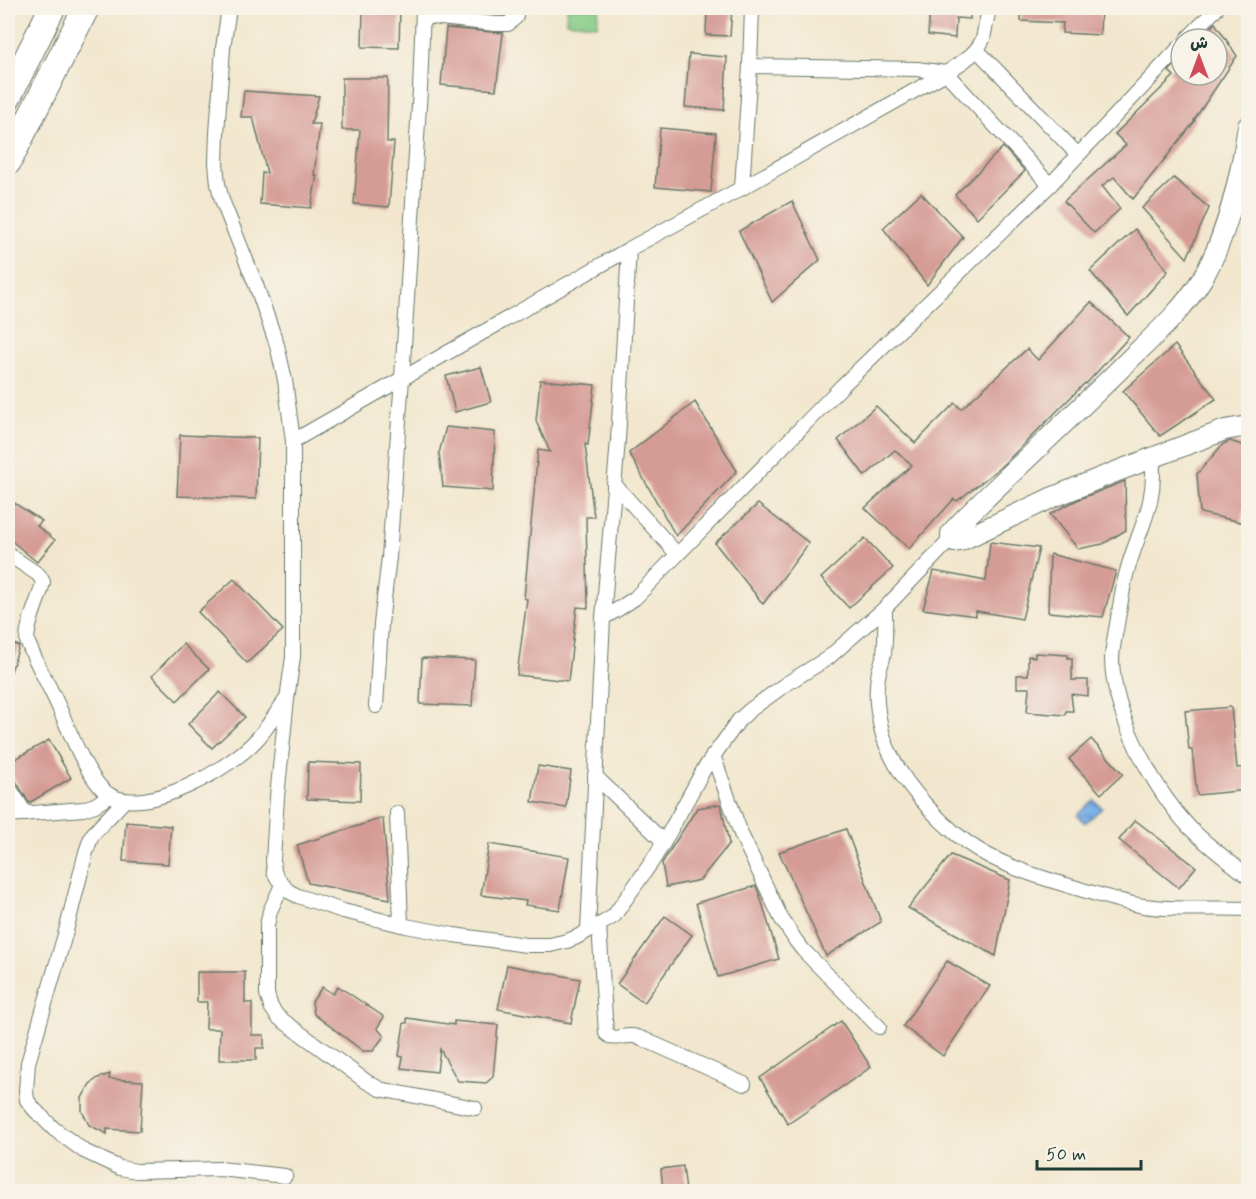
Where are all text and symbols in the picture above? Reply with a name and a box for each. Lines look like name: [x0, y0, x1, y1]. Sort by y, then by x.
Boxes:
north arrow: [1169, 27, 1229, 87]
text: ش: [1190, 33, 1208, 54]
scale bar: [1037, 1133, 1140, 1171]
text: 50 m: [1046, 1143, 1086, 1167]

